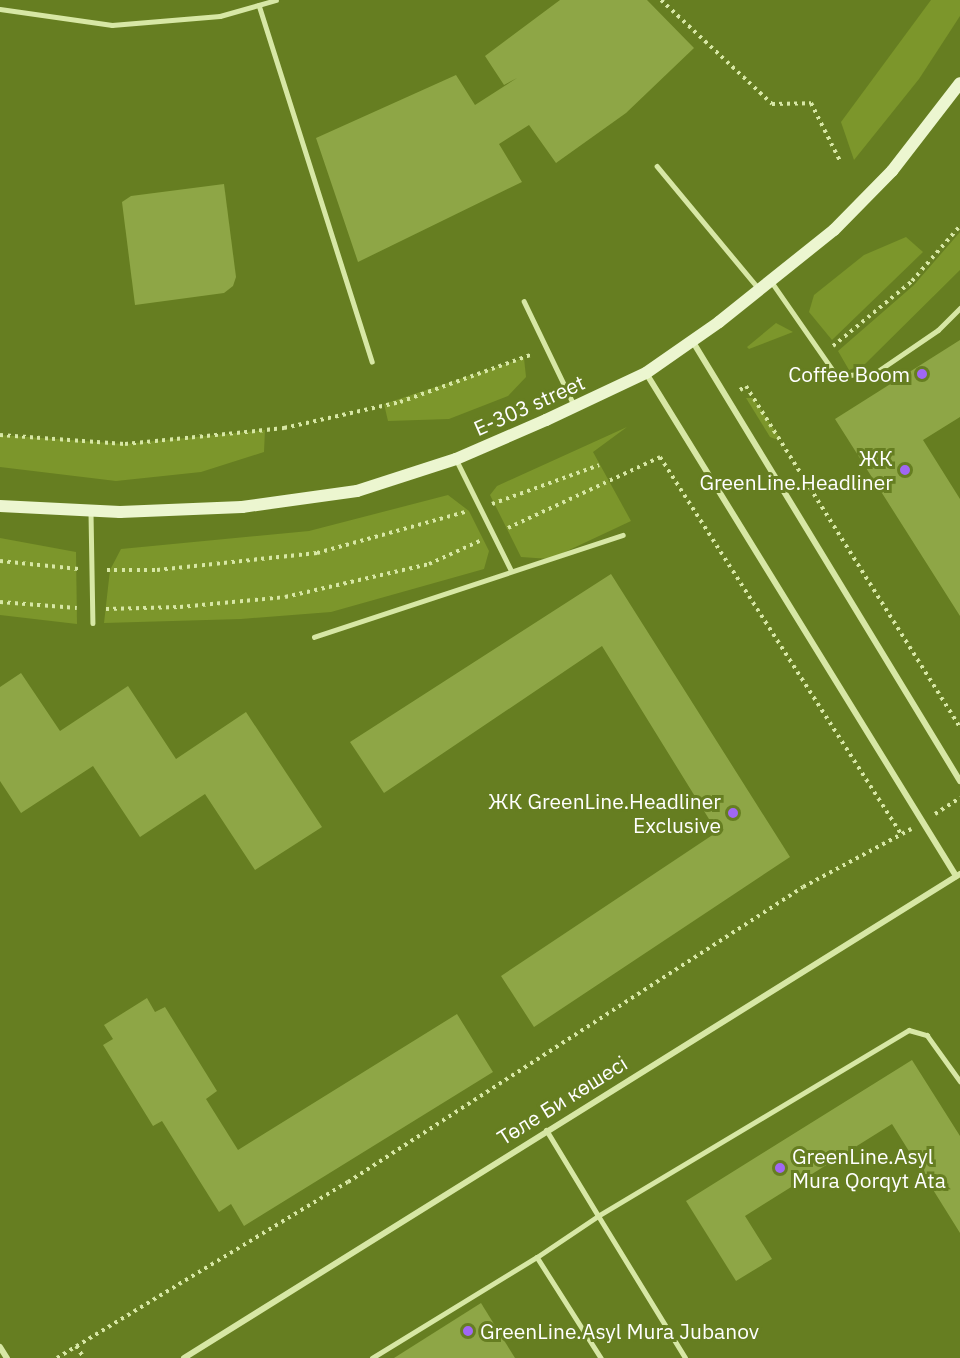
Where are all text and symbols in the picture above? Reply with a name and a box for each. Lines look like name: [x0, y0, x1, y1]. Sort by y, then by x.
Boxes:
place label: Coffee Boom: [788, 361, 910, 387]
marker: Coffee Boom: [915, 367, 929, 381]
street label: E-303 street: [470, 369, 588, 441]
place label: ЖК GreenLine.Headliner: [699, 445, 893, 495]
marker: ЖК GreenLine.Headliner: [898, 463, 912, 477]
place label: ЖК GreenLine.Headliner Exclusive: [488, 788, 721, 838]
marker: ЖК GreenLine.Headliner Exclusive: [726, 806, 740, 820]
street label: Төле Би көшесі: [492, 1050, 632, 1150]
place label: GreenLine.Asyl Mura Qorqyt Ata: [792, 1143, 946, 1193]
marker: GreenLine.Asyl Mura Qorqyt Ata: [773, 1161, 787, 1175]
place label: GreenLine.Asyl Mura Jubanov: [480, 1318, 759, 1344]
marker: GreenLine.Asyl Mura Jubanov: [461, 1324, 475, 1338]

